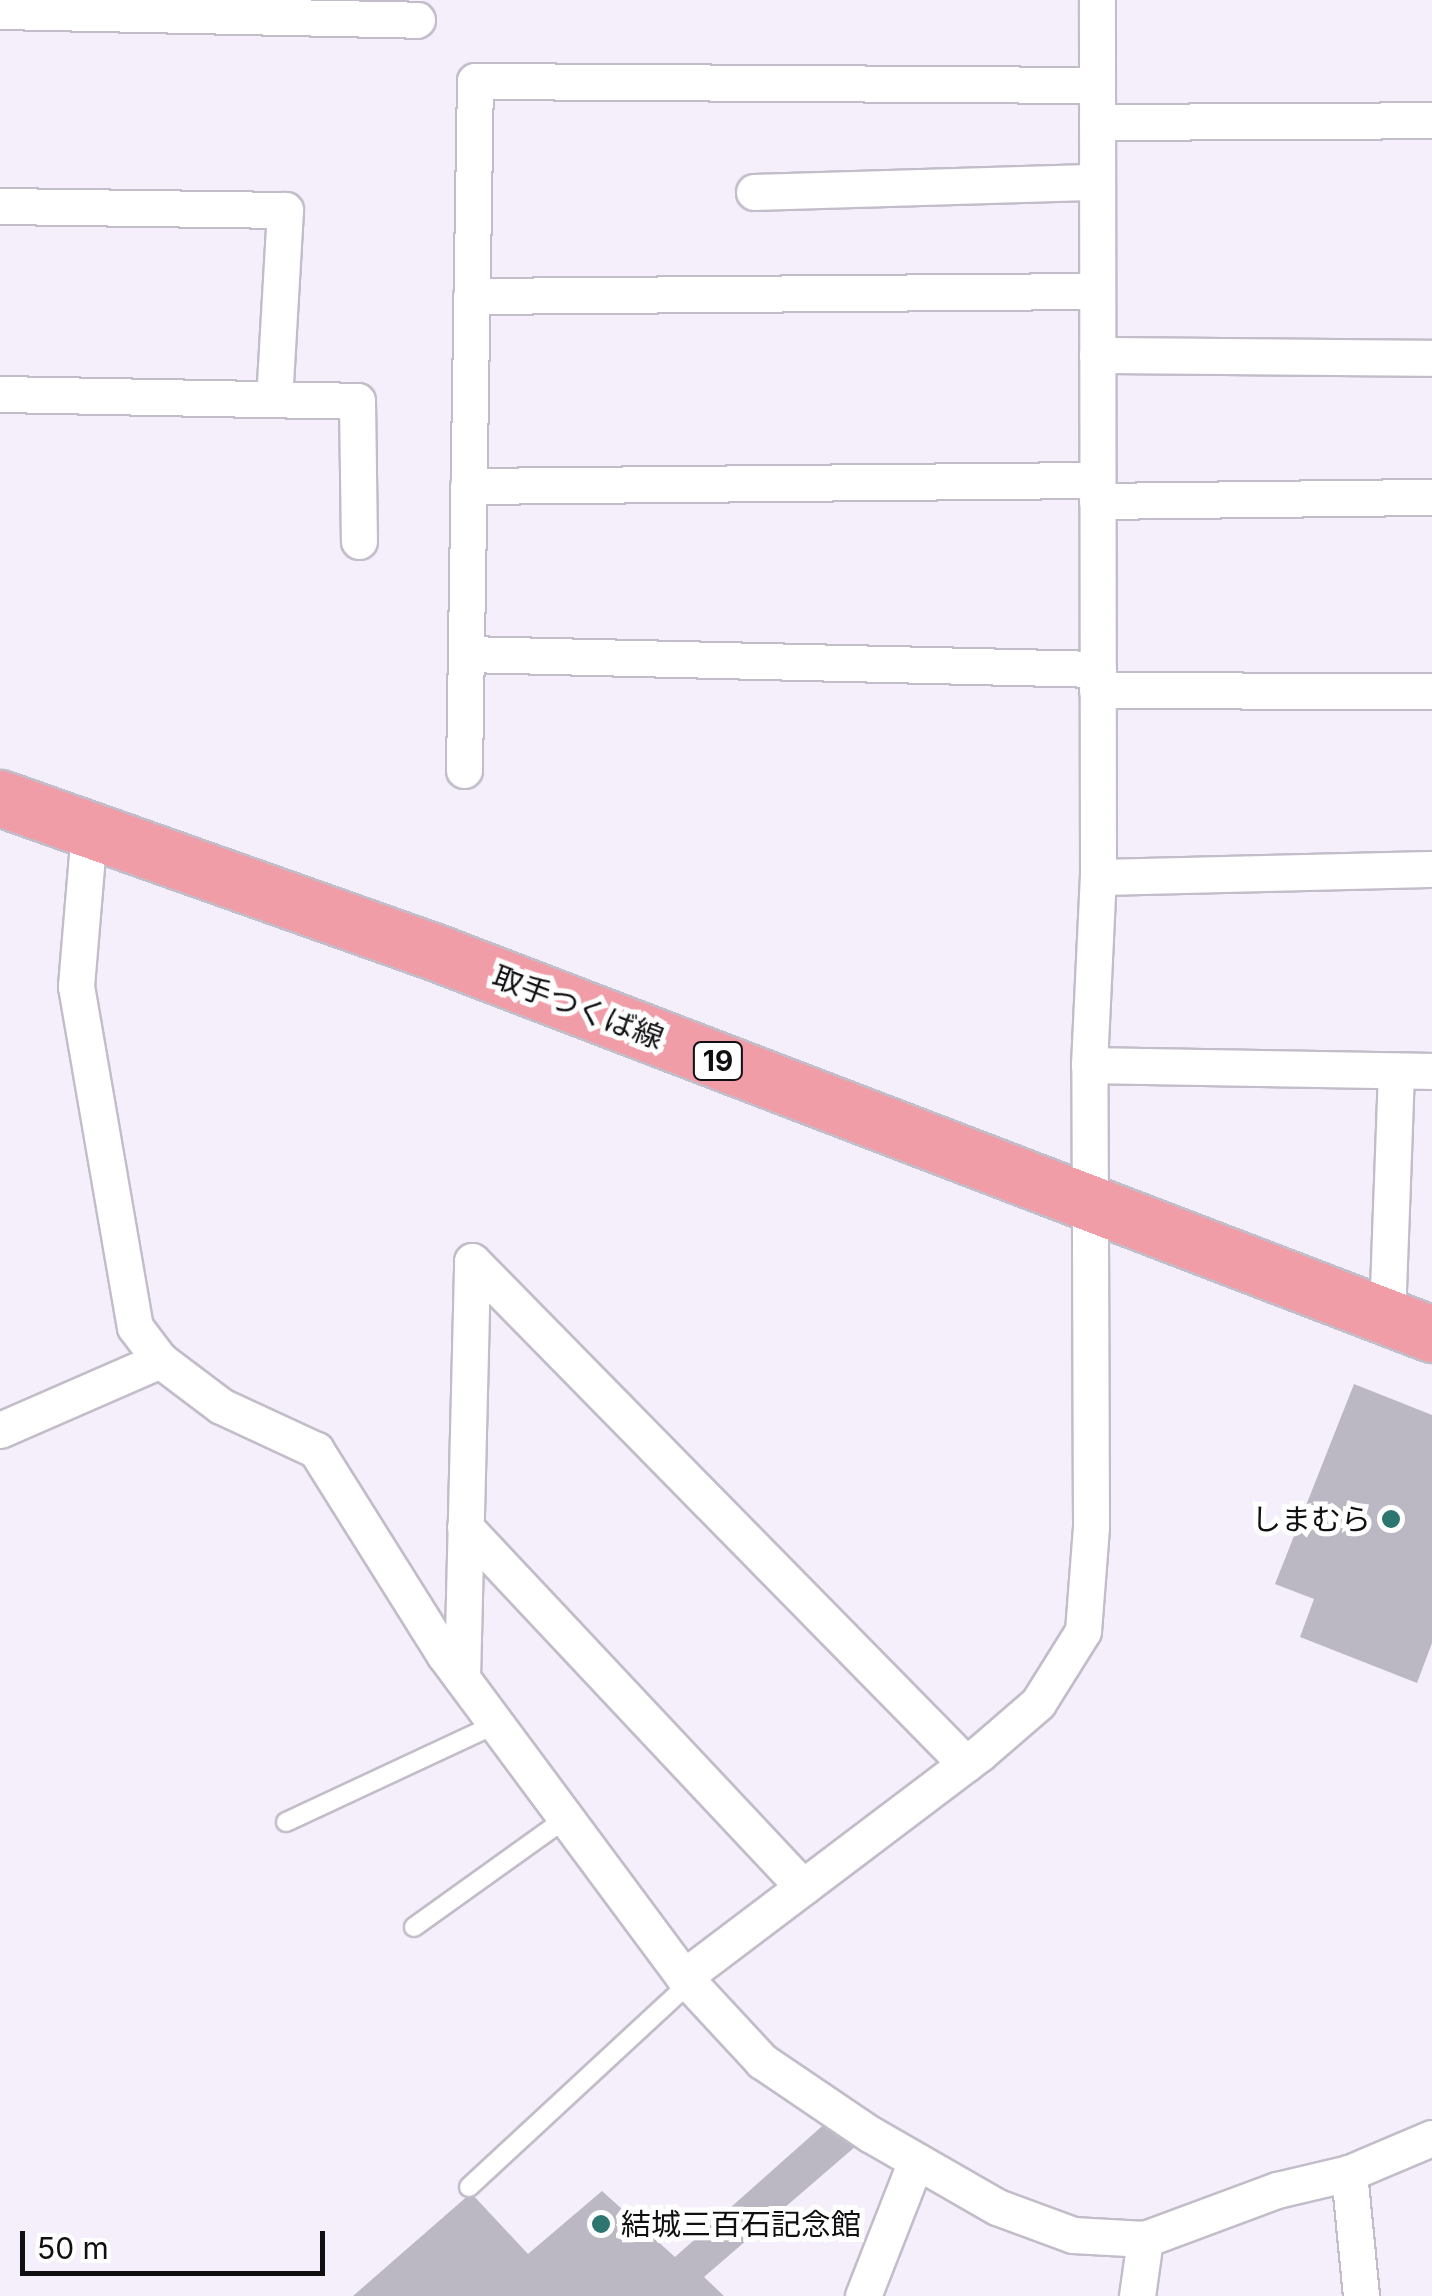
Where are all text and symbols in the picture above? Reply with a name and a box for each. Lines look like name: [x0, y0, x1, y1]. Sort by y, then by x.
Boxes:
street label: 取手つくば線: [488, 958, 668, 1056]
road number: 19: [690, 1038, 746, 1084]
place label: しまむら: [1251, 1501, 1371, 1537]
marker: しまむら: [1380, 1508, 1402, 1530]
place label: 結城三百石記念館: [621, 2206, 861, 2242]
scale bar: [25, 2211, 330, 2273]
marker: 結城三百石記念館: [590, 2213, 612, 2235]
text: 50 m: [37, 2230, 109, 2266]

